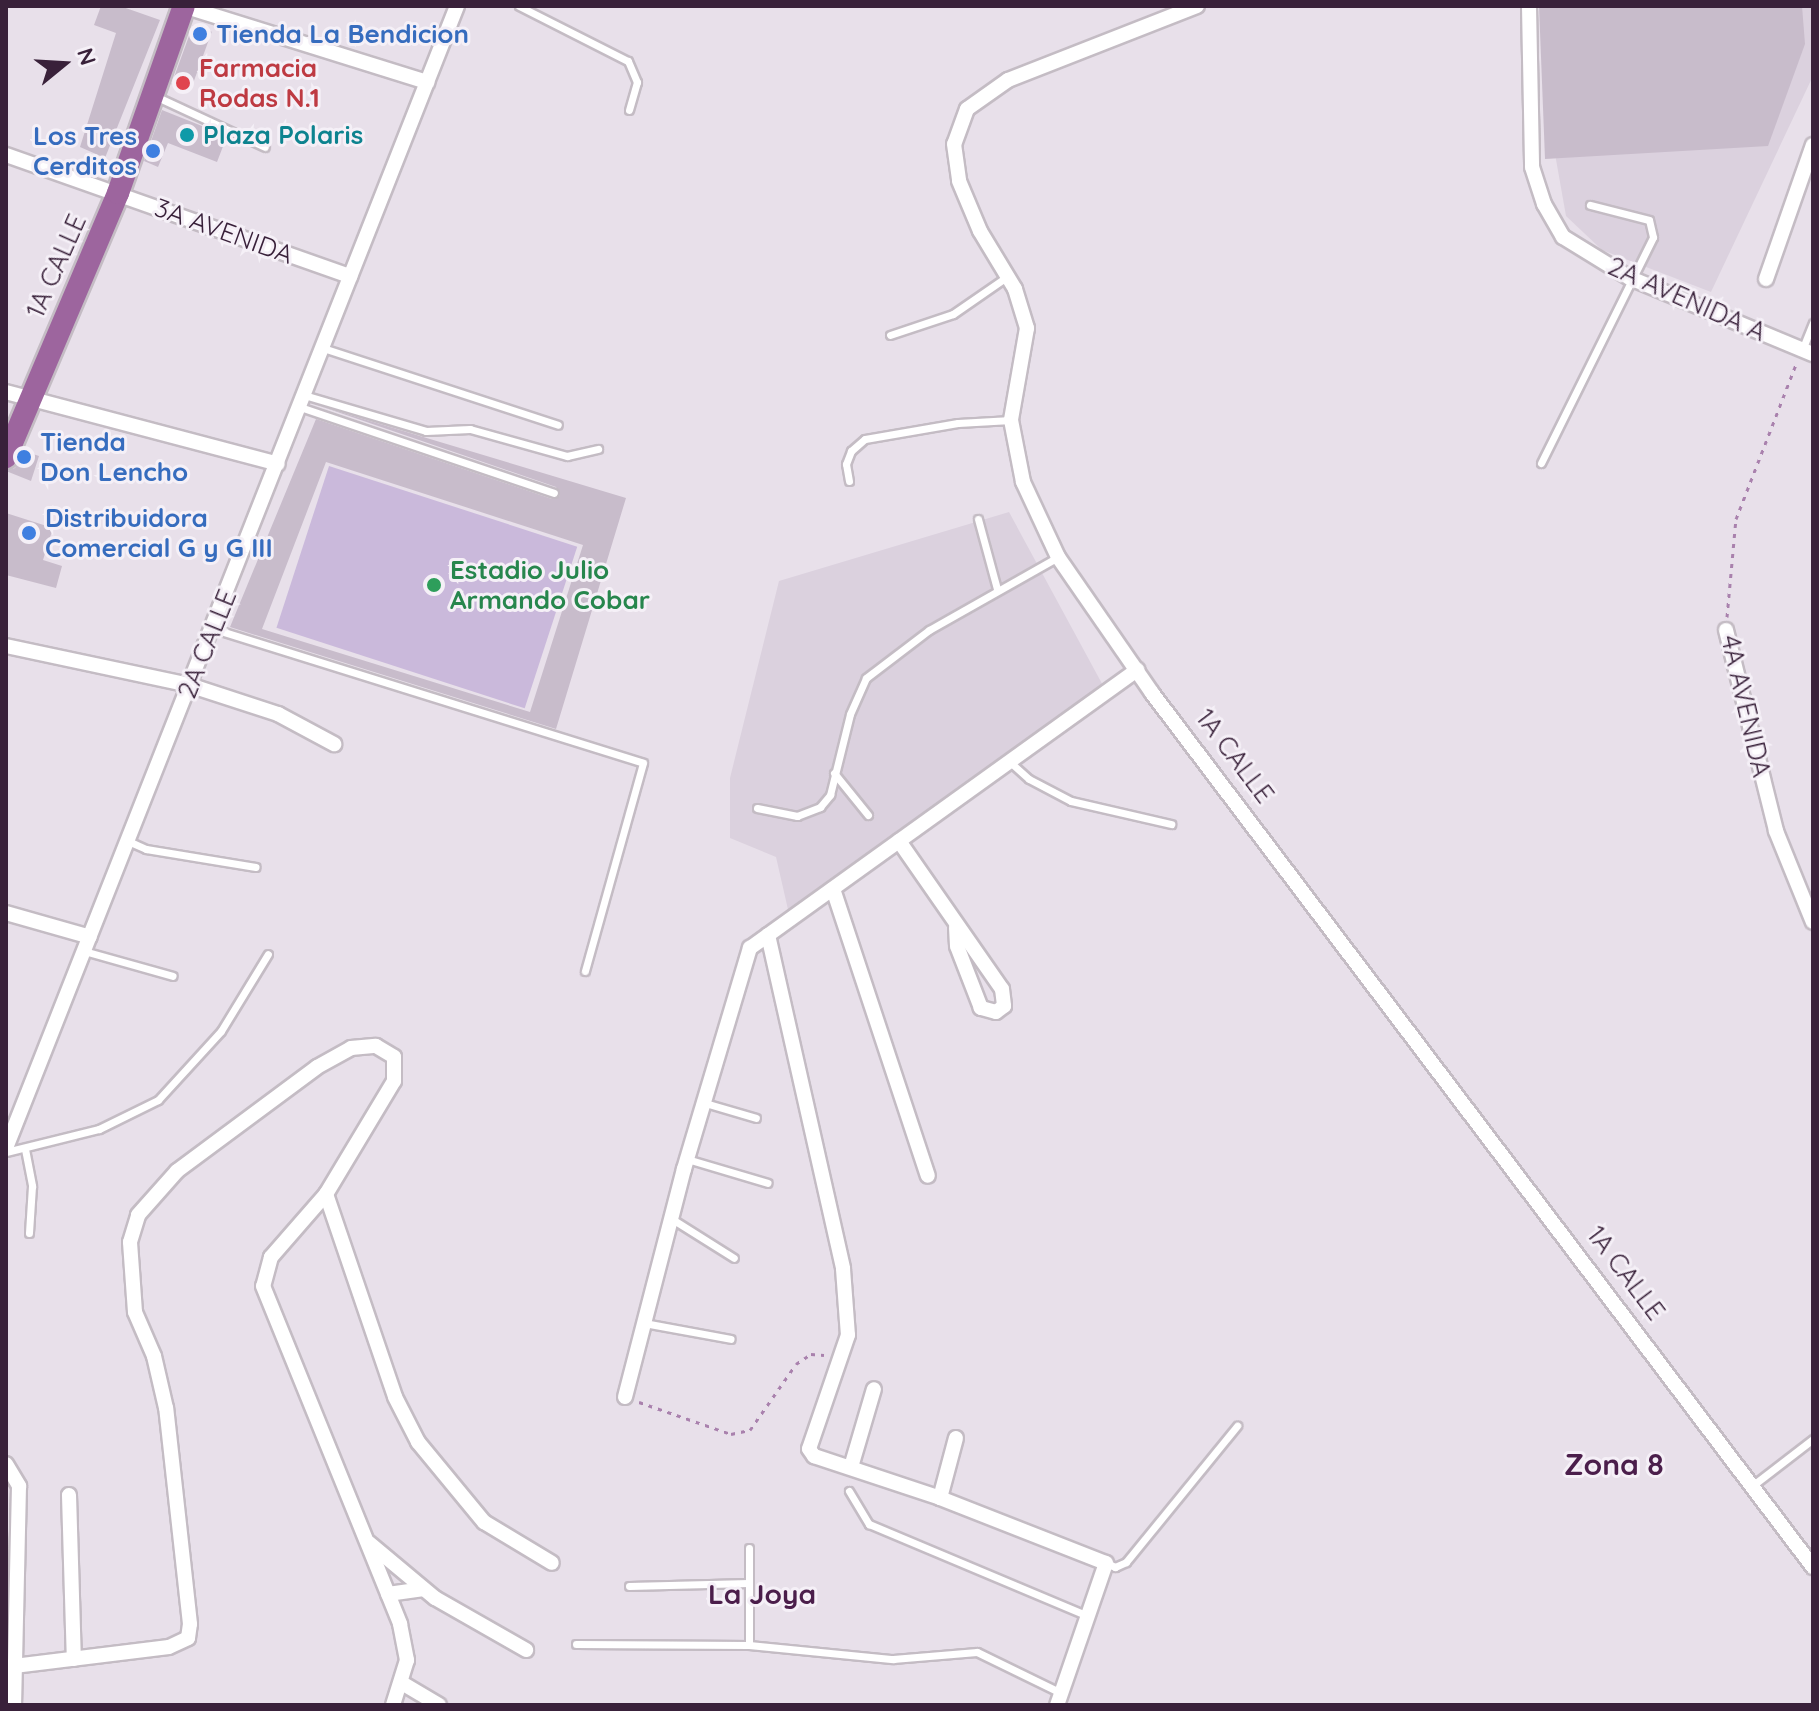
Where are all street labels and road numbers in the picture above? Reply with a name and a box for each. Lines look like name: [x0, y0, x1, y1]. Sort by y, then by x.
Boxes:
street label: 3A AVENIDA: [151, 192, 297, 270]
street label: 1A CALLE: [19, 210, 93, 322]
street label: 2A AVENIDA A: [1603, 250, 1771, 348]
street label: 2A CALLE: [171, 585, 243, 703]
street label: 4A AVENIDA: [1714, 632, 1778, 780]
street label: 1A CALLE: [1190, 703, 1280, 809]
street label: 1A CALLE: [1581, 1220, 1671, 1326]

